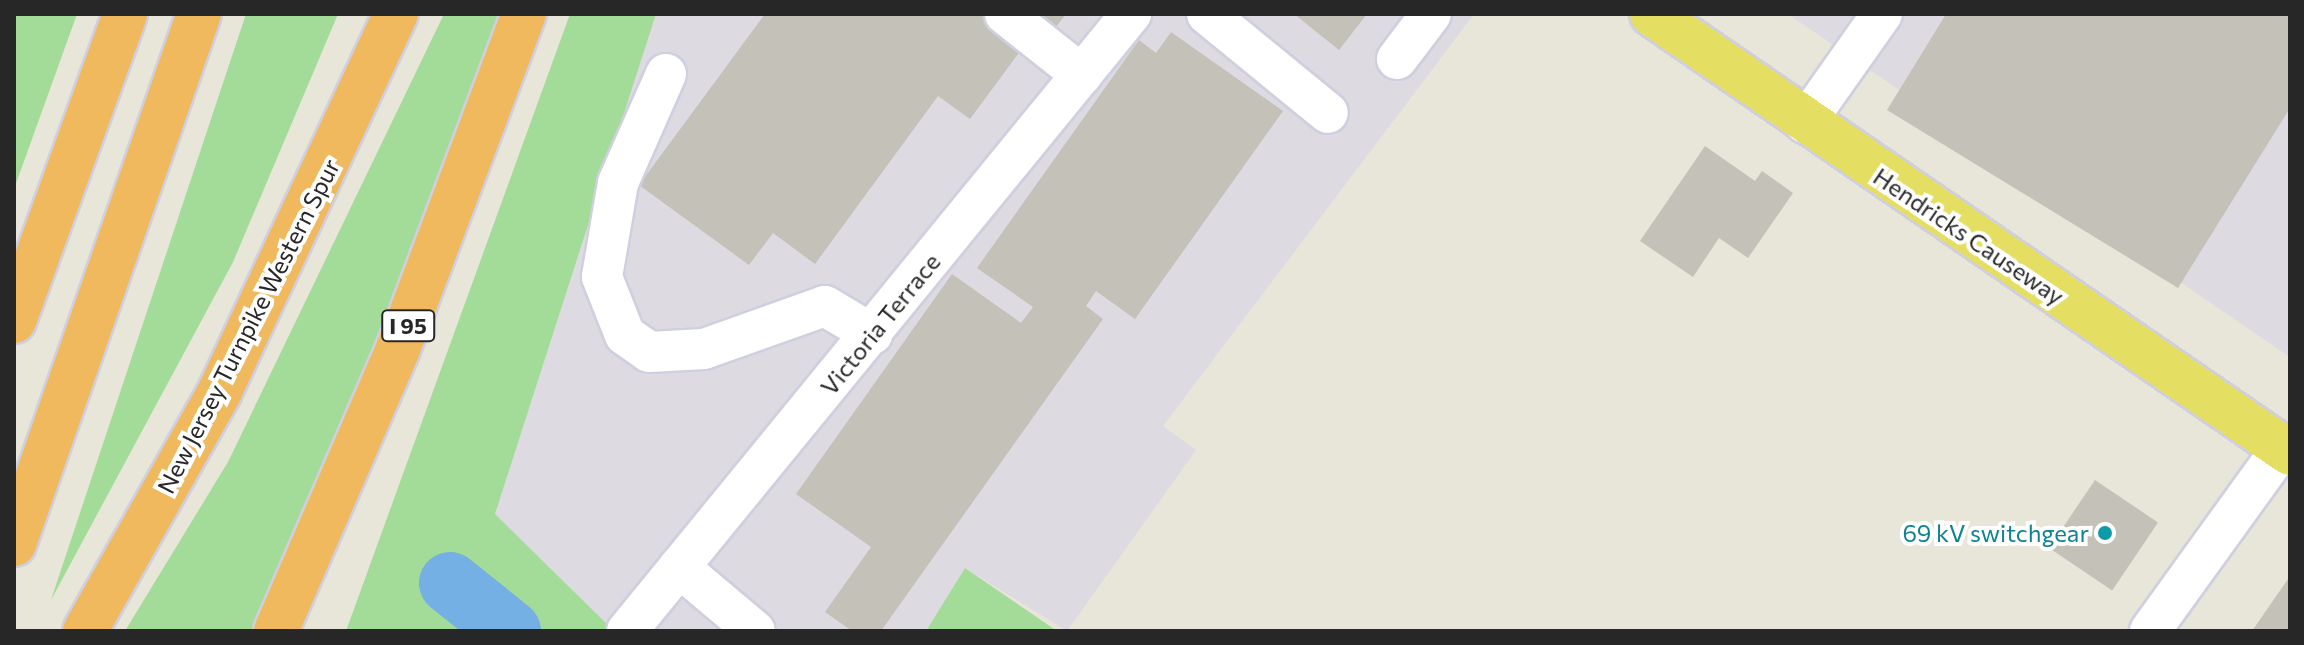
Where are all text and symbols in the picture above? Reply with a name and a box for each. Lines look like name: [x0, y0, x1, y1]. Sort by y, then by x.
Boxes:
street label: New Jersey Turnpike Western Spur: [151, 154, 345, 498]
street label: Hendricks Causeway: [1868, 162, 2070, 310]
street label: Victoria Terrace: [814, 247, 946, 401]
road number: I 95: [380, 308, 436, 344]
place label: 69 kV switchgear: [1903, 519, 2089, 547]
marker: 69 kV switchgear: [2096, 524, 2114, 542]

